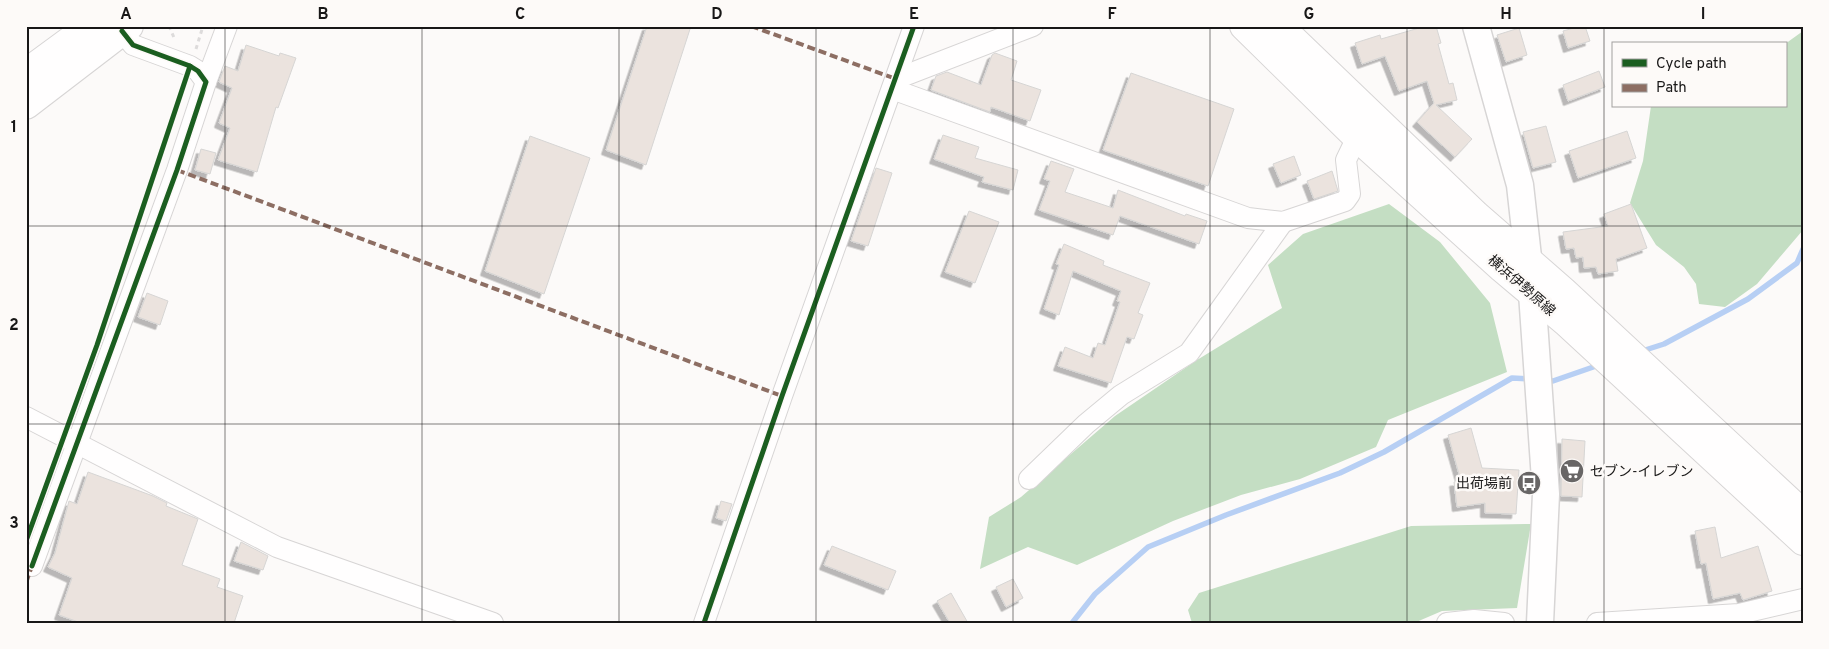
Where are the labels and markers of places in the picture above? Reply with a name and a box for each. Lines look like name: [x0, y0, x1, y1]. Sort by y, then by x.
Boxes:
supermarket icon: セブン-イレブン: [1559, 458, 1585, 484]
place label: セブン-イレブン: [1590, 463, 1694, 481]
bus stop icon: 出荷場前: [1516, 470, 1542, 496]
place label: 出荷場前: [1456, 475, 1512, 493]

